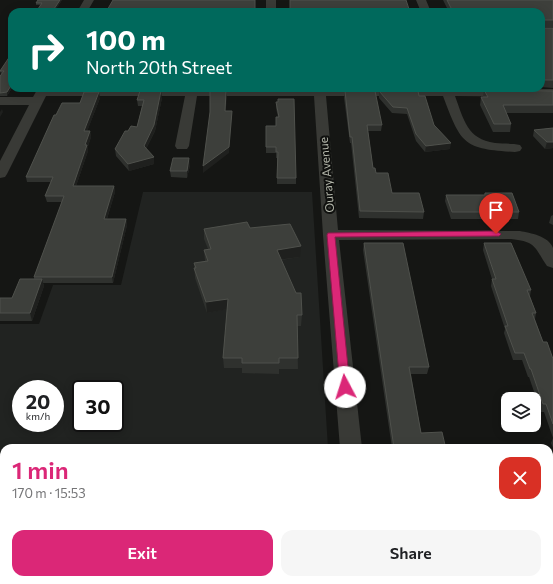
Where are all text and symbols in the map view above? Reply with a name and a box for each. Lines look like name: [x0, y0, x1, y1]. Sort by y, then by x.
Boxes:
text: 100 m: [86, 22, 166, 56]
icon: right: [20, 24, 72, 76]
text: North 20th Street: [86, 56, 232, 78]
street label: Ouray Avenue: [316, 137, 336, 213]
pin: [479, 193, 513, 234]
icon: arrive: [485, 199, 507, 221]
position arrow: [324, 366, 366, 408]
speed limit sign: 30: [72, 380, 124, 432]
text: 20: [26, 389, 50, 413]
map controls: [501, 392, 541, 432]
button: layers: [501, 392, 541, 432]
text: km/h: [26, 410, 50, 422]
text: 1 min: [12, 455, 69, 484]
button: close: [499, 457, 541, 499]
text: 170 m · 15:53: [12, 485, 86, 501]
button: Exit: [12, 530, 273, 576]
button: Share: [281, 530, 541, 576]

